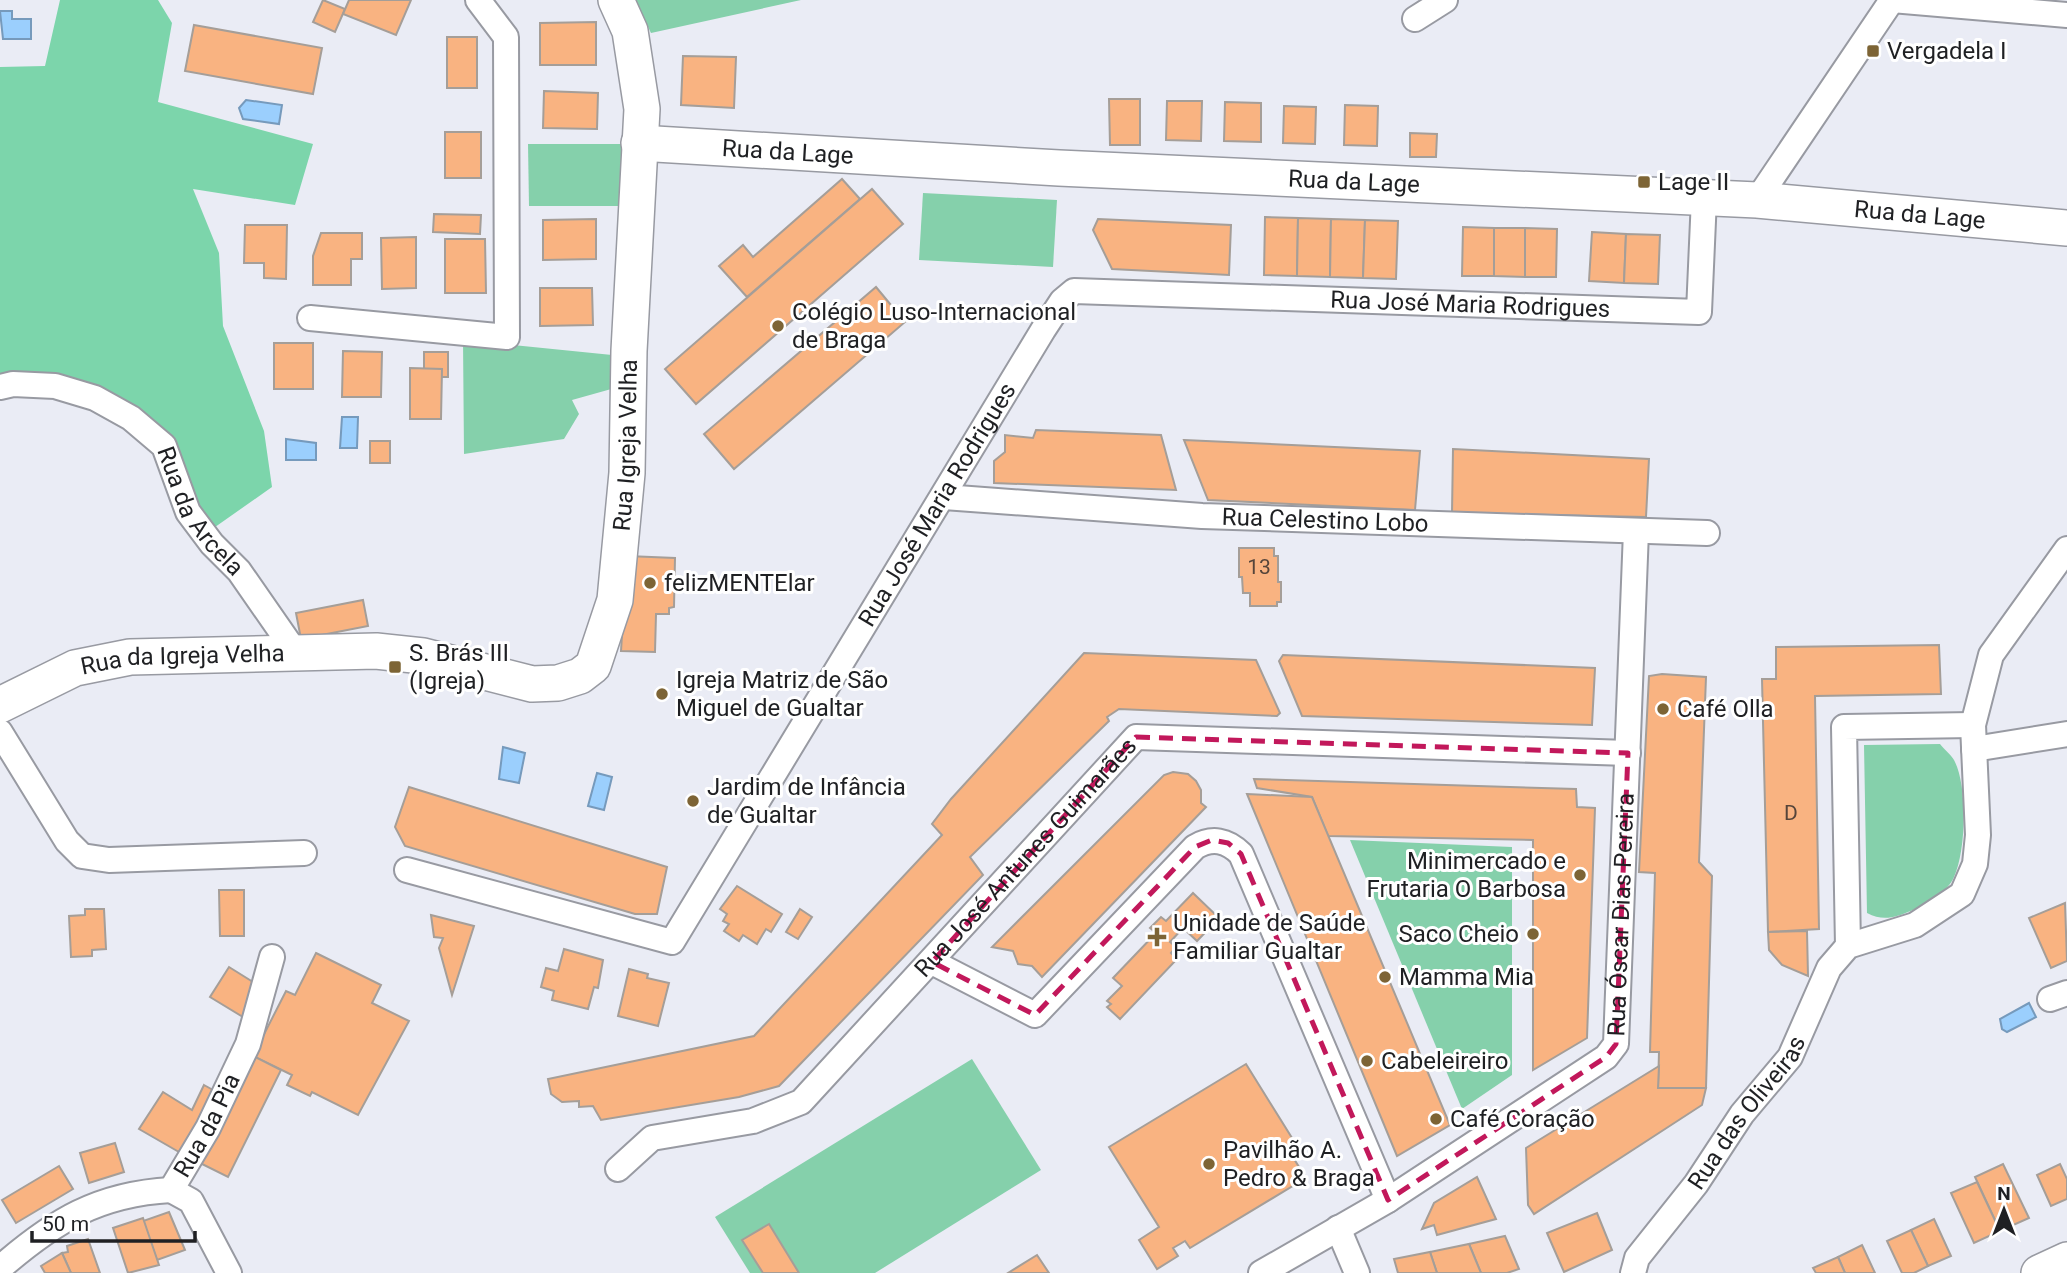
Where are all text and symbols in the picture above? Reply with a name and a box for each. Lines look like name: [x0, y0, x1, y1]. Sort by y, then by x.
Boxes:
place label: Vergadela I: [1887, 37, 2007, 65]
marker: Vergadela I: [1865, 43, 1881, 59]
street label: Rua da Lage: [721, 134, 854, 170]
street label: Rua da Lage: [1287, 165, 1420, 199]
place label: Lage II: [1658, 168, 1729, 196]
marker: Lage II: [1636, 174, 1652, 190]
street label: Rua da Lage: [1853, 195, 1987, 235]
street label: Rua José Maria Rodrigues: [1330, 286, 1611, 323]
place label: Colégio Luso-Internacional de Braga: [792, 298, 1076, 354]
marker: Colégio Luso-Internacional de Braga: [770, 318, 786, 334]
street label: Rua Igreja Velha: [608, 359, 643, 532]
street label: Rua José Maria Rodrigues: [853, 378, 1022, 632]
street label: Rua da Arcela: [151, 443, 249, 581]
street label: Rua Celestino Lobo: [1221, 503, 1429, 538]
house number: 13: [1247, 555, 1271, 579]
place label: felizMENTElar: [664, 569, 815, 597]
marker: felizMENTElar: [642, 575, 658, 591]
street label: Rua da Igreja Velha: [78, 639, 285, 681]
place label: S. Brás III (Igreja): [409, 639, 509, 695]
marker: S. Brás III (Igreja): [387, 659, 403, 675]
place label: Igreja Matriz de São Miguel de Gualtar: [676, 666, 888, 722]
marker: Igreja Matriz de São Miguel de Gualtar: [654, 686, 670, 702]
place label: Café Olla: [1677, 695, 1774, 723]
marker: Café Olla: [1655, 701, 1671, 717]
street label: Rua José Antunes Guimarães: [909, 732, 1142, 983]
place label: Jardim de Infância de Gualtar: [707, 773, 906, 829]
street label: Rua Óscar Dias Pereira: [1602, 792, 1640, 1037]
marker: Jardim de Infância de Gualtar: [685, 793, 701, 809]
house number: D: [1784, 801, 1798, 825]
place label: Minimercado e Frutaria O Barbosa: [1367, 847, 1566, 903]
marker: Minimercado e Frutaria O Barbosa: [1572, 867, 1588, 883]
place label: Unidade de Saúde Familiar Gualtar: [1173, 909, 1365, 965]
place label: Saco Cheio: [1398, 920, 1519, 948]
marker: Saco Cheio: [1525, 926, 1541, 942]
marker: Unidade de Saúde Familiar Gualtar: [1147, 927, 1167, 947]
place label: Mamma Mia: [1399, 963, 1534, 991]
marker: Mamma Mia: [1377, 969, 1393, 985]
street label: Rua das Oliveiras: [1682, 1032, 1811, 1195]
place label: Cabeleireiro: [1381, 1047, 1508, 1075]
marker: Cabeleireiro: [1359, 1053, 1375, 1069]
street label: Rua da Pia: [168, 1069, 246, 1182]
place label: Café Coração: [1450, 1105, 1595, 1133]
marker: Café Coração: [1428, 1111, 1444, 1127]
place label: Pavilhão A. Pedro & Braga: [1223, 1136, 1375, 1192]
marker: Pavilhão A. Pedro & Braga: [1201, 1156, 1217, 1172]
north arrow: [1969, 1175, 2039, 1245]
text: N: [1997, 1182, 2011, 1205]
scale bar: [32, 1200, 194, 1244]
text: 50 m: [42, 1212, 89, 1236]

